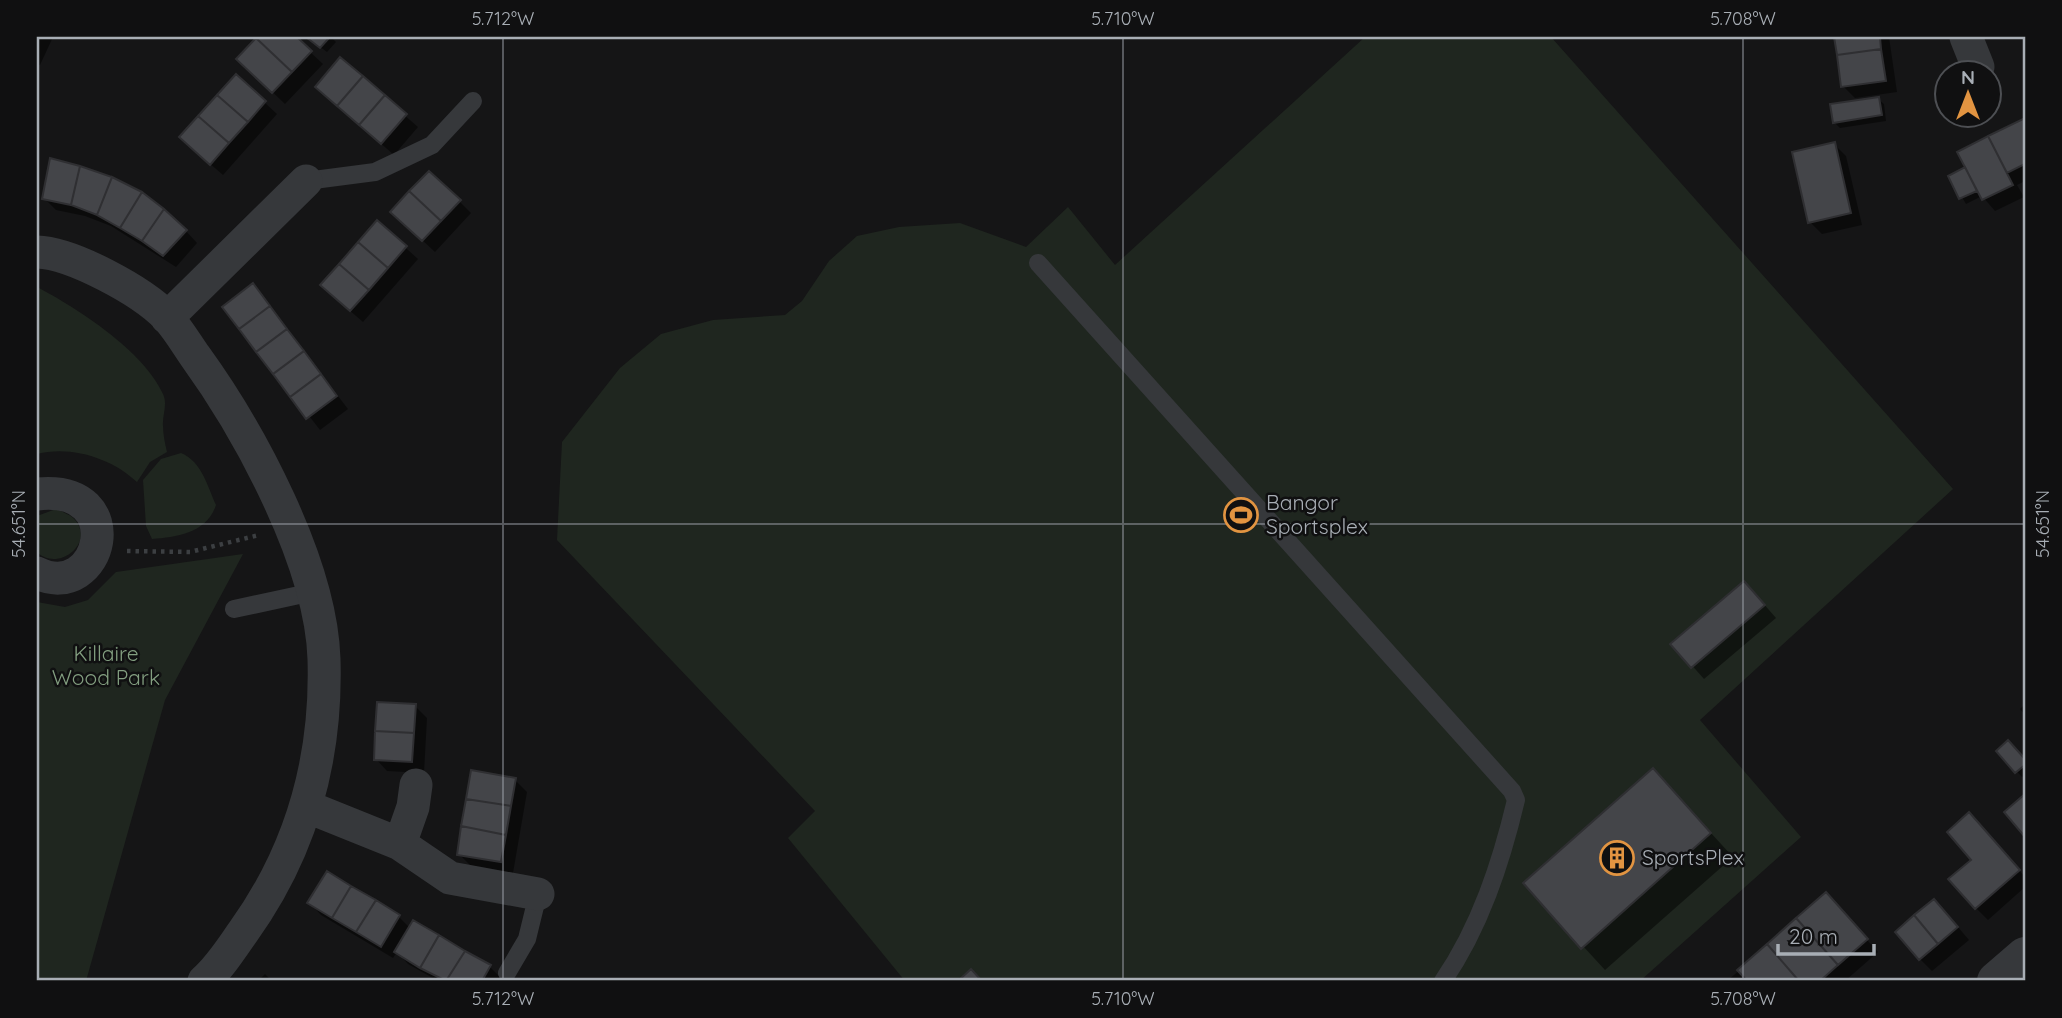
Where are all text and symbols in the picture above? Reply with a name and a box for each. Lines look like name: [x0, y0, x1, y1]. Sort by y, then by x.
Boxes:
text: 5.712°W: [472, 7, 534, 30]
text: 5.710°W: [1091, 7, 1155, 30]
text: 5.708°W: [1710, 7, 1776, 30]
north arrow: [1932, 60, 2002, 130]
text: N: [1961, 65, 1975, 89]
place label: Bangor Sportsplex: [1266, 489, 1368, 539]
text: 54.651°N: [7, 490, 30, 558]
text: 54.651°N: [2031, 490, 2054, 558]
sports icon: Bangor Sportsplex: [1222, 496, 1260, 534]
park label: Killaire Wood Park: [52, 640, 160, 690]
building icon: SportsPlex: [1598, 839, 1636, 877]
place label: SportsPlex: [1642, 844, 1744, 870]
scale bar: [1778, 913, 1875, 957]
text: 20 m: [1789, 923, 1838, 949]
text: 5.712°W: [472, 987, 534, 1010]
text: 5.710°W: [1091, 987, 1155, 1010]
text: 5.708°W: [1710, 987, 1776, 1010]

